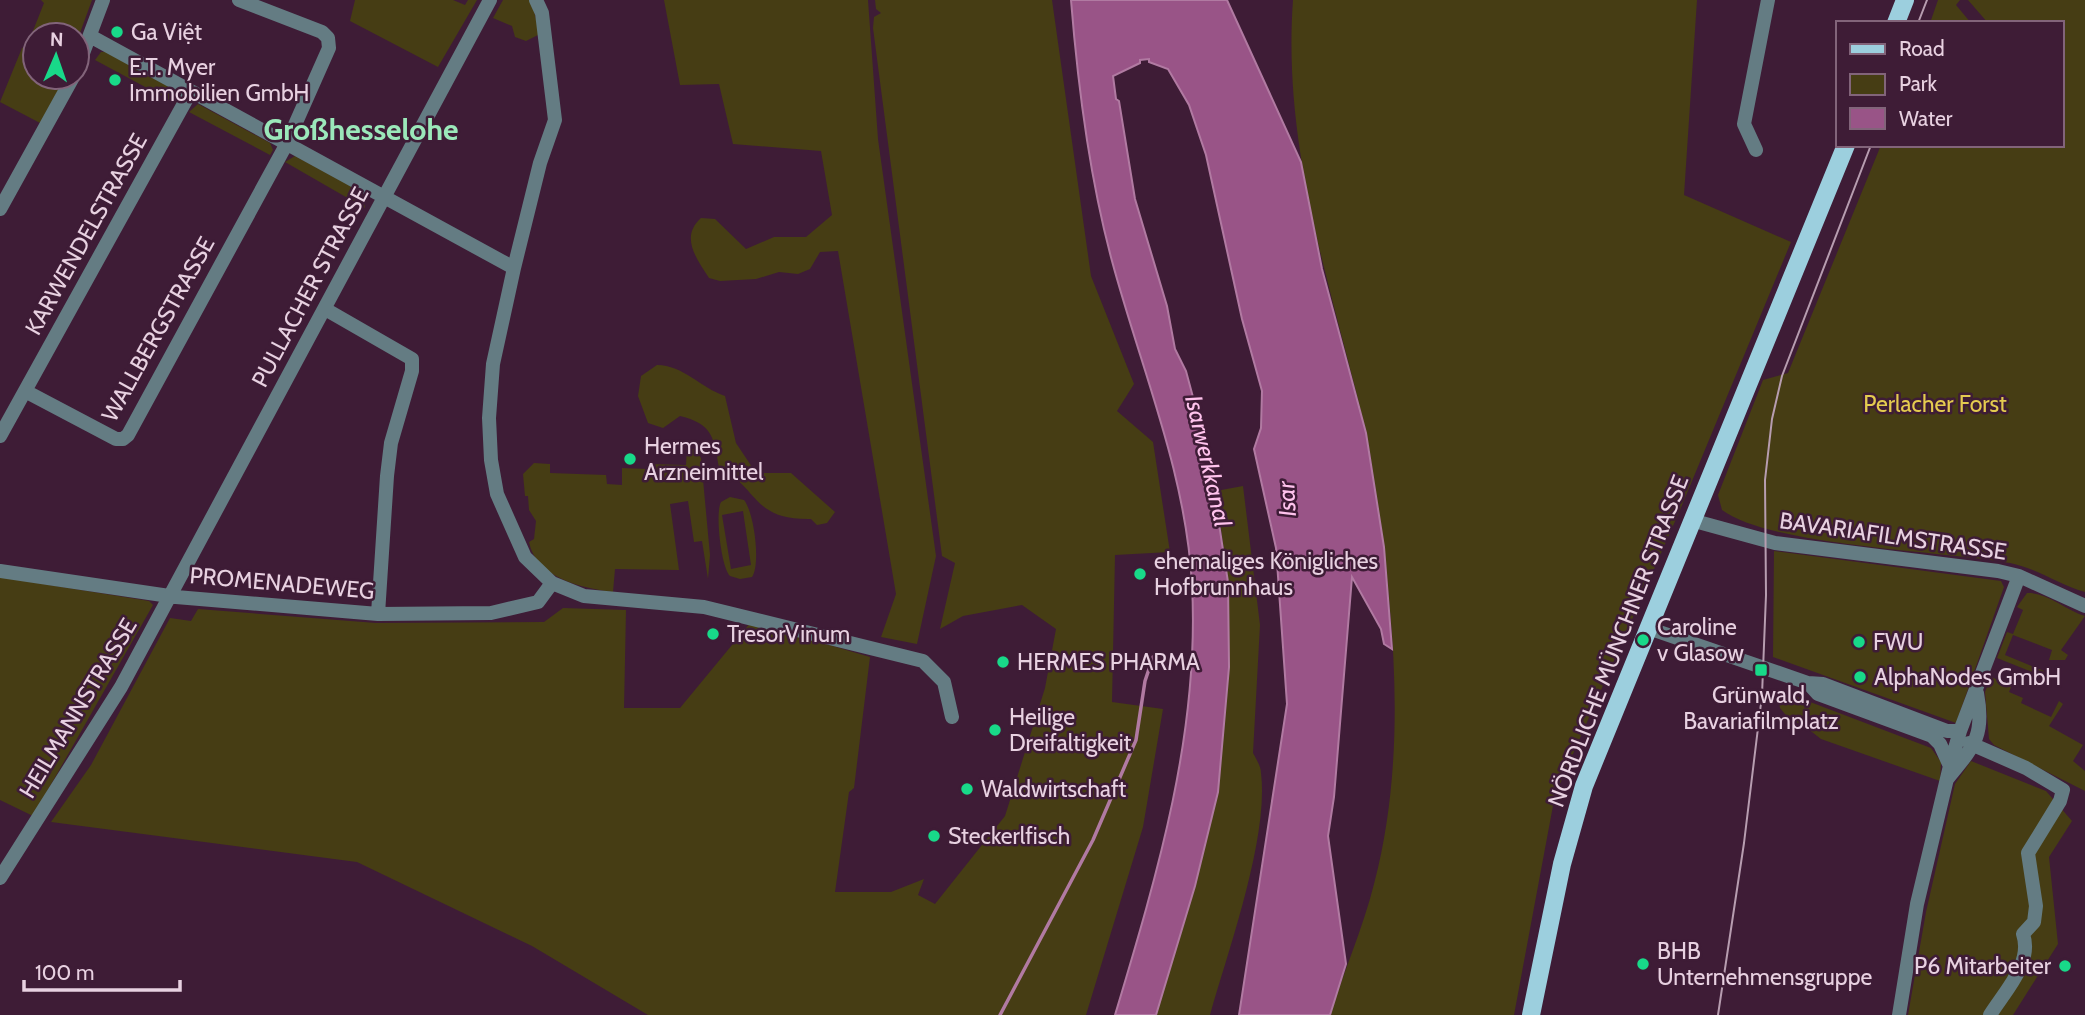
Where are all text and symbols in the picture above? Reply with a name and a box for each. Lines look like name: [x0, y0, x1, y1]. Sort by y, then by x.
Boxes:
place label: Ga Việt: [131, 18, 202, 46]
north arrow: [21, 21, 91, 91]
legend: [1836, 21, 2064, 147]
marker: Ga Việt: [109, 24, 125, 40]
text: N: [49, 28, 64, 51]
text: Road: [1899, 36, 1945, 61]
place label: E.T. Myer Immobilien GmbH: [129, 53, 309, 107]
text: Park: [1899, 71, 1937, 96]
marker: E.T. Myer Immobilien GmbH: [107, 72, 123, 88]
text: Water: [1899, 106, 1953, 131]
district label: Großhesselohe: [264, 111, 458, 148]
street label: KARWENDELSTRASSE: [19, 128, 153, 340]
street label: PULLACHER STRASSE: [245, 182, 375, 392]
street label: WALLBERGSTRASSE: [96, 232, 220, 426]
park label: Perlacher Forst: [1863, 390, 2007, 418]
water label: Isarwerkkanal: [1179, 392, 1238, 530]
place label: Hermes Arzneimittel: [644, 432, 764, 486]
marker: Hermes Arzneimittel: [622, 451, 638, 467]
street label: NÖRDLICHE MÜNCHNER STRASSE: [1542, 471, 1694, 811]
water label: Isar: [1271, 479, 1302, 518]
street label: BAVARIAFILMSTRASSE: [1778, 506, 2008, 566]
place label: ehemaliges Königliches Hofbrunnhaus: [1154, 547, 1378, 601]
street label: PROMENADEWEG: [188, 561, 376, 605]
marker: ehemaliges Königliches Hofbrunnhaus: [1132, 566, 1148, 582]
street label: HEILMANNSTRASSE: [13, 613, 143, 803]
place label: Caroline v Glasow: [1657, 613, 1744, 667]
place label: TresorVinum: [727, 620, 850, 648]
marker: TresorVinum: [705, 626, 721, 642]
place label: FWU: [1873, 628, 1923, 656]
marker: Caroline v Glasow: [1635, 632, 1651, 648]
marker: FWU: [1851, 634, 1867, 650]
place label: HERMES PHARMA: [1017, 648, 1200, 676]
marker: HERMES PHARMA: [995, 654, 1011, 670]
marker: Grünwald, Bavariafilmplatz: [1753, 662, 1769, 678]
place label: AlphaNodes GmbH: [1874, 663, 2061, 691]
marker: AlphaNodes GmbH: [1852, 669, 1868, 685]
place label: Grünwald, Bavariafilmplatz: [1683, 681, 1839, 735]
place label: Heilige Dreifaltigkeit: [1009, 703, 1132, 757]
marker: Heilige Dreifaltigkeit: [987, 722, 1003, 738]
place label: Waldwirtschaft: [981, 775, 1126, 803]
marker: Waldwirtschaft: [959, 781, 975, 797]
place label: Steckerlfisch: [948, 822, 1070, 850]
marker: Steckerlfisch: [926, 828, 942, 844]
place label: BHB Unternehmensgruppe: [1657, 937, 1872, 991]
scale bar: [24, 948, 180, 992]
place label: P6 Mitarbeiter: [1914, 952, 2052, 980]
marker: BHB Unternehmensgruppe: [1635, 956, 1651, 972]
marker: P6 Mitarbeiter: [2057, 958, 2073, 974]
text: 100 m: [35, 960, 94, 985]

